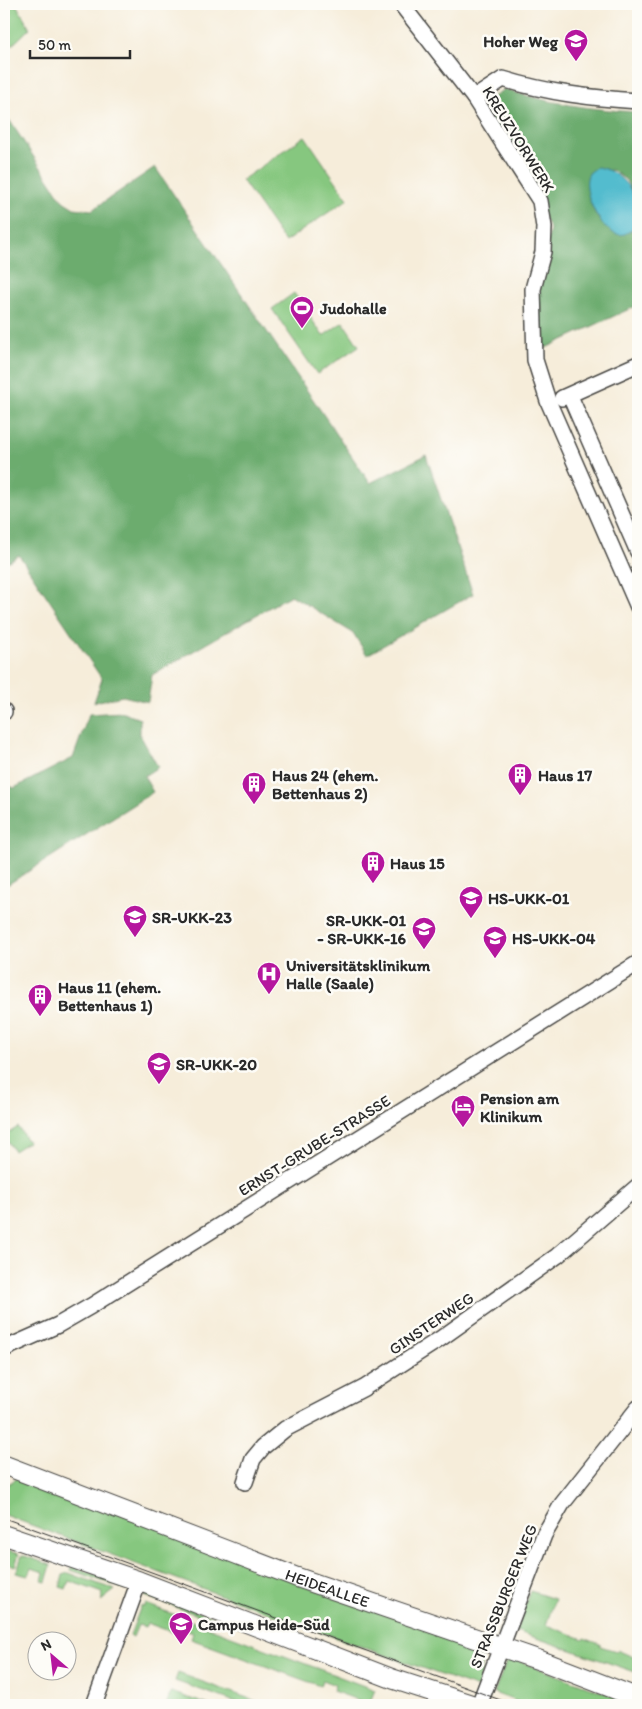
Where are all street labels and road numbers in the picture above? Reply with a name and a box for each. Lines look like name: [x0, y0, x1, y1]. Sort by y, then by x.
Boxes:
street label: KREUZVORWERK: [478, 83, 559, 196]
street label: ERNST-GRUBE-STRASSE: [235, 1091, 394, 1200]
street label: GINSTERWEG: [385, 1288, 477, 1359]
street label: STRASSBURGER WEG: [466, 1521, 541, 1671]
street label: HEIDEALLEE: [283, 1565, 372, 1611]

